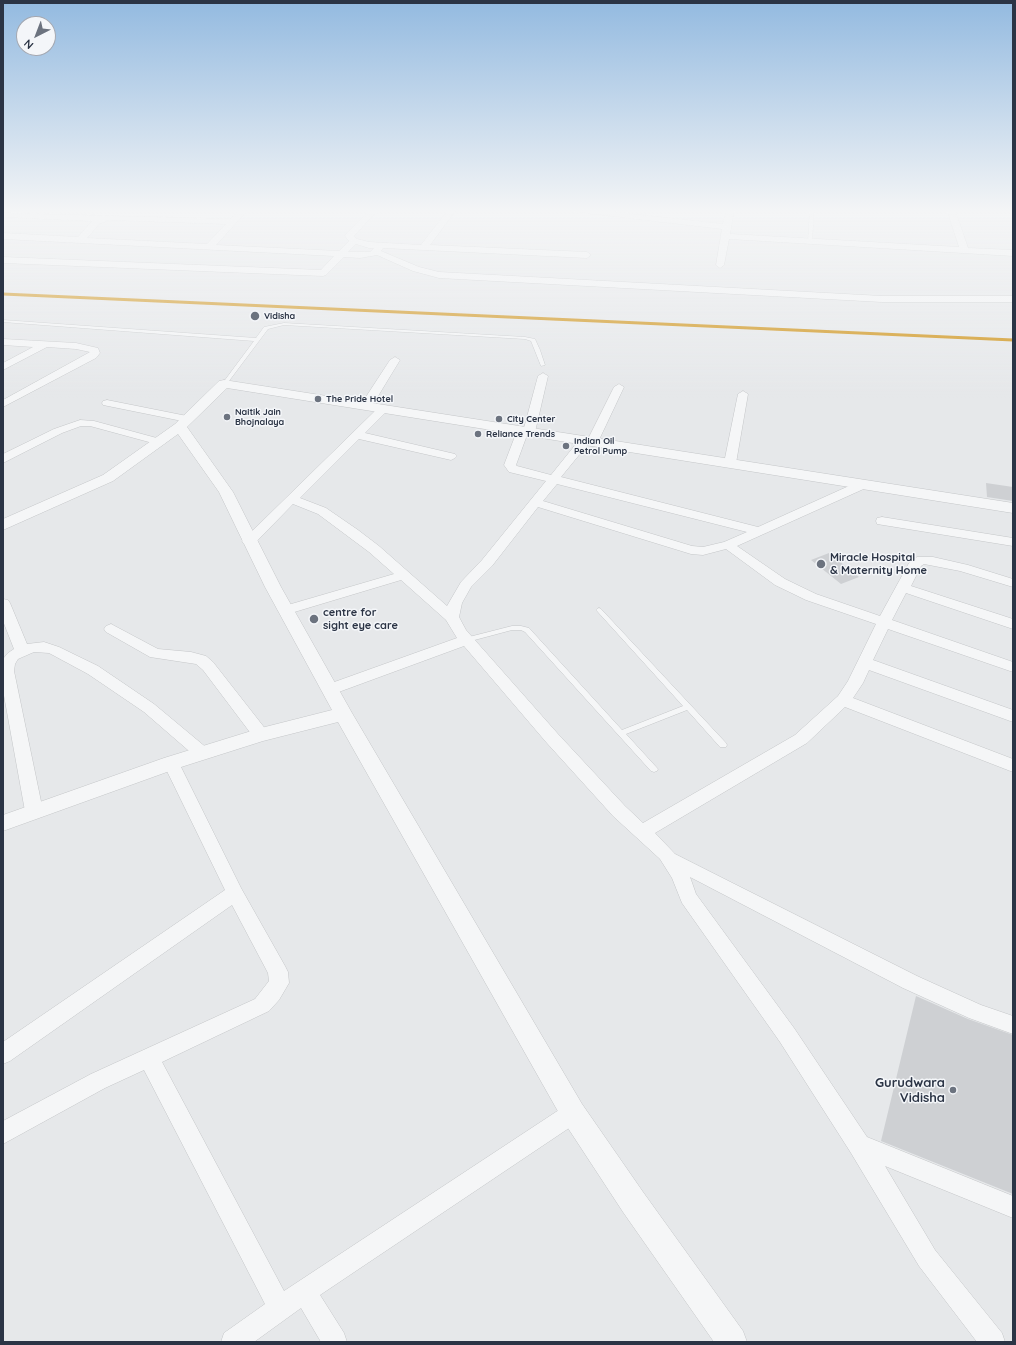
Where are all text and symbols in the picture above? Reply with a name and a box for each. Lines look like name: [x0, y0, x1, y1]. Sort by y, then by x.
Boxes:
north arrow: [16, 16, 56, 56]
text: N: [21, 36, 36, 52]
marker: Vidisha: [249, 310, 261, 322]
place label: Vidisha: [264, 311, 295, 321]
marker: The Pride Hotel: [313, 394, 323, 404]
place label: The Pride Hotel: [326, 394, 393, 404]
place label: Naitik Jain Bhojnalaya: [235, 407, 284, 428]
marker: Naitik Jain Bhojnalaya: [222, 412, 232, 422]
marker: City Center: [494, 414, 504, 424]
place label: City Center: [507, 414, 555, 424]
marker: Reliance Trends: [473, 429, 483, 439]
place label: Reliance Trends: [486, 429, 555, 439]
place label: Indian Oil Petrol Pump: [574, 436, 627, 457]
marker: Indian Oil Petrol Pump: [561, 441, 571, 451]
place label: Miracle Hospital & Maternity Home: [830, 551, 927, 577]
marker: Miracle Hospital & Maternity Home: [815, 558, 827, 570]
place label: centre for sight eye care: [323, 606, 398, 632]
marker: centre for sight eye care: [308, 613, 320, 625]
place label: Gurudwara Vidisha: [875, 1075, 945, 1106]
marker: Gurudwara Vidisha: [948, 1085, 958, 1095]

